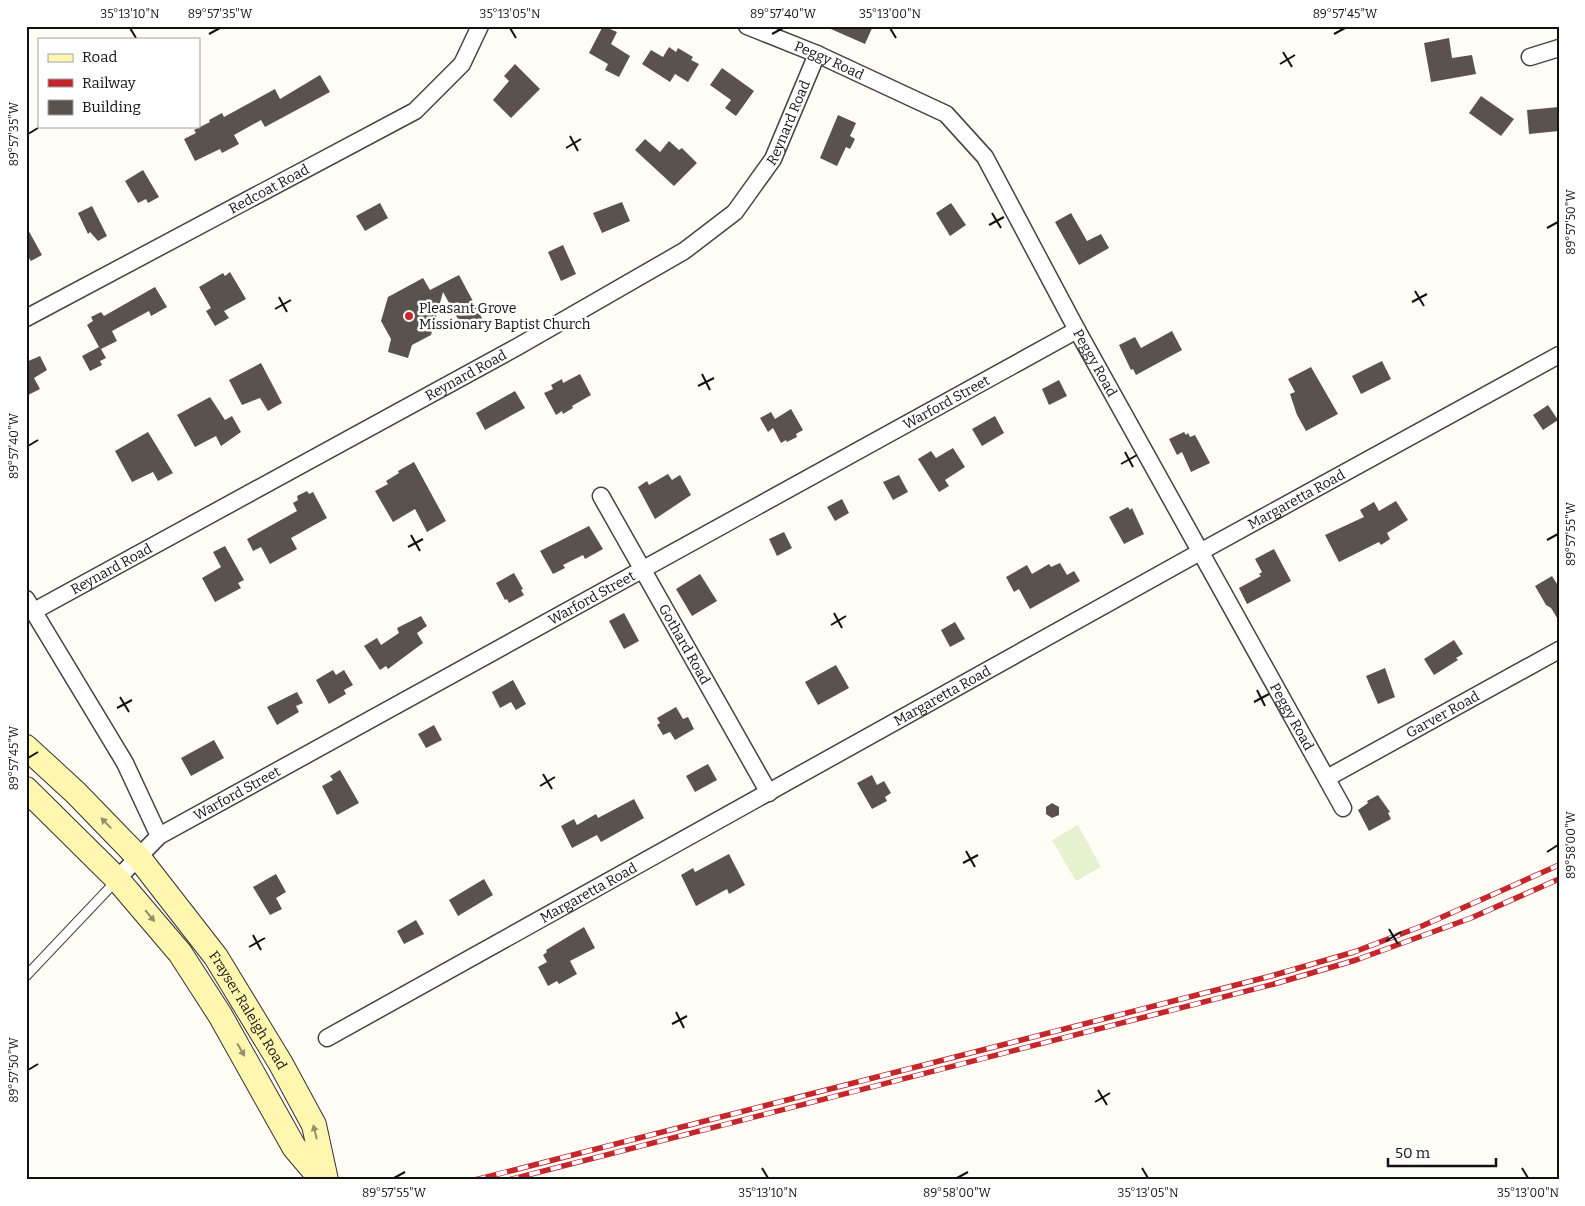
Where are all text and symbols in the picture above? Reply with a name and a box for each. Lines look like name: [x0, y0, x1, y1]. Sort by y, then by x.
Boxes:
text: 35°13'10"N: [100, 7, 160, 21]
text: 89°57'35"W: [188, 7, 253, 21]
text: 35°13'05"N: [480, 7, 541, 21]
text: 89°57'40"W: [750, 7, 817, 21]
text: 35°13'00"N: [859, 7, 922, 21]
text: 89°57'45"W: [1313, 7, 1378, 21]
street label: Peggy Road: [792, 37, 867, 83]
legend: [38, 38, 200, 128]
text: Road: [82, 48, 117, 66]
text: Railway: [82, 74, 136, 92]
street label: Reynard Road: [763, 78, 814, 168]
text: Building: [82, 98, 141, 116]
text: 89°57'35"W: [7, 101, 21, 166]
street label: Redcoat Road: [226, 161, 312, 217]
text: 89°57'50"W: [1564, 189, 1578, 255]
place label: Pleasant Grove Missionary Baptist Church: [419, 300, 591, 333]
marker: Pleasant Grove Missionary Baptist Church: [403, 310, 415, 322]
street label: Peggy Road: [1070, 326, 1121, 399]
street label: Reynard Road: [422, 346, 509, 404]
street label: Warford Street: [900, 371, 992, 433]
text: 89°57'40"W: [7, 412, 21, 479]
street label: Margaretta Road: [1245, 466, 1348, 533]
text: 89°57'55"W: [1564, 501, 1578, 566]
street label: Reynard Road: [68, 540, 155, 598]
street label: Warford Street: [545, 567, 638, 628]
street label: Gothard Road: [655, 601, 714, 687]
street label: Margaretta Road: [891, 662, 994, 729]
street label: Peggy Road: [1267, 680, 1318, 753]
street label: Garver Road: [1403, 687, 1482, 741]
text: 89°57'45"W: [7, 725, 21, 790]
street label: Warford Street: [191, 762, 283, 824]
text: 89°58'00"W: [1564, 810, 1578, 879]
one-way arrow: [100, 818, 112, 830]
street label: Margaretta Road: [537, 859, 640, 926]
one-way arrow: [144, 909, 155, 922]
street label: Frayser Raleigh Road: [206, 947, 291, 1072]
text: 89°57'50"W: [7, 1037, 21, 1103]
one-way arrow: [236, 1043, 245, 1057]
one-way arrow: [311, 1125, 319, 1140]
scale bar: [1388, 1136, 1495, 1168]
text: 50 m: [1395, 1144, 1431, 1162]
text: 89°57'55"W: [362, 1186, 427, 1200]
text: 35°13'10"N: [738, 1186, 798, 1200]
text: 89°58'00"W: [923, 1186, 992, 1200]
text: 35°13'05"N: [1118, 1186, 1179, 1200]
text: 35°13'00"N: [1497, 1186, 1560, 1200]

